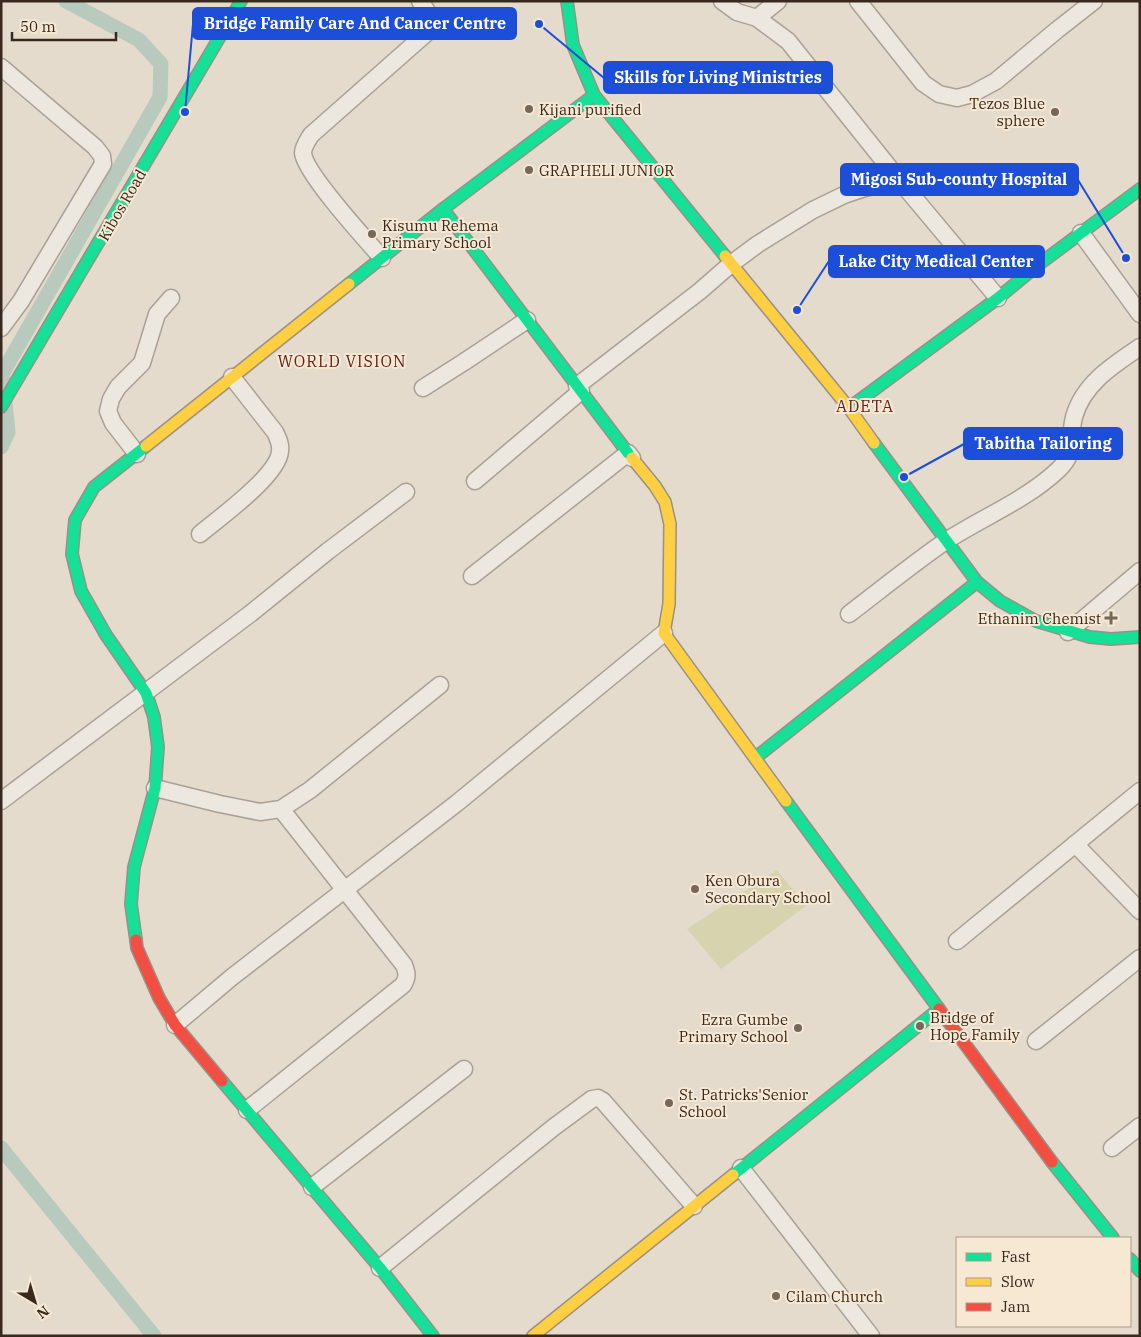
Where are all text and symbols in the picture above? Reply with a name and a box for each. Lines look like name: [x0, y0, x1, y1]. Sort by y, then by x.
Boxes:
callout: Bridge Family Care And Cancer Centre: [193, 8, 516, 39]
scale bar: [12, 10, 116, 42]
text: Bridge Family Care And Cancer Centre: [204, 13, 506, 33]
text: 50 m: [20, 17, 56, 36]
callout: Skills for Living Ministries: [604, 62, 832, 93]
text: Skills for Living Ministries: [614, 67, 822, 87]
place label: Tezos Blue sphere: [969, 94, 1045, 130]
place label: Kijani purified: [539, 100, 642, 119]
marker: Kijani purified: [523, 103, 535, 115]
marker: Tezos Blue sphere: [1049, 106, 1061, 118]
place label: GRAPHELI JUNIOR: [539, 161, 674, 180]
marker: GRAPHELI JUNIOR: [523, 164, 535, 176]
callout: Migosi Sub-county Hospital: [841, 164, 1078, 195]
street label: Kibos Road: [94, 166, 150, 244]
text: Migosi Sub-county Hospital: [851, 169, 1067, 189]
place label: Kisumu Rehema Primary School: [382, 216, 499, 252]
marker: Kisumu Rehema Primary School: [366, 228, 378, 240]
callout: Lake City Medical Center: [829, 246, 1044, 277]
text: Lake City Medical Center: [838, 251, 1034, 271]
district label: WORLD VISION: [278, 351, 406, 371]
district label: ADETA: [836, 396, 894, 416]
callout: Tabitha Tailoring: [964, 428, 1122, 459]
text: Tabitha Tailoring: [974, 433, 1112, 453]
place label: Ethanim Chemist: [978, 609, 1101, 628]
marker: Ethanim Chemist: [1105, 612, 1117, 624]
place label: Ken Obura Secondary School: [705, 871, 831, 907]
marker: Ken Obura Secondary School: [689, 883, 701, 895]
place label: Bridge of Hope Family: [930, 1008, 1020, 1044]
place label: Ezra Gumbe Primary School: [679, 1010, 788, 1046]
marker: Bridge of Hope Family: [914, 1020, 926, 1032]
marker: Ezra Gumbe Primary School: [792, 1022, 804, 1034]
place label: St. Patricks'Senior School: [679, 1085, 809, 1121]
marker: St. Patricks'Senior School: [663, 1097, 675, 1109]
legend: [956, 1237, 1131, 1327]
text: Fast: [1001, 1247, 1031, 1266]
text: Slow: [1001, 1272, 1035, 1291]
north arrow: [10, 1277, 60, 1327]
place label: Cilam Church: [786, 1287, 883, 1306]
marker: Cilam Church: [770, 1290, 782, 1302]
text: Jam: [1001, 1297, 1030, 1316]
text: N: [33, 1302, 53, 1323]

